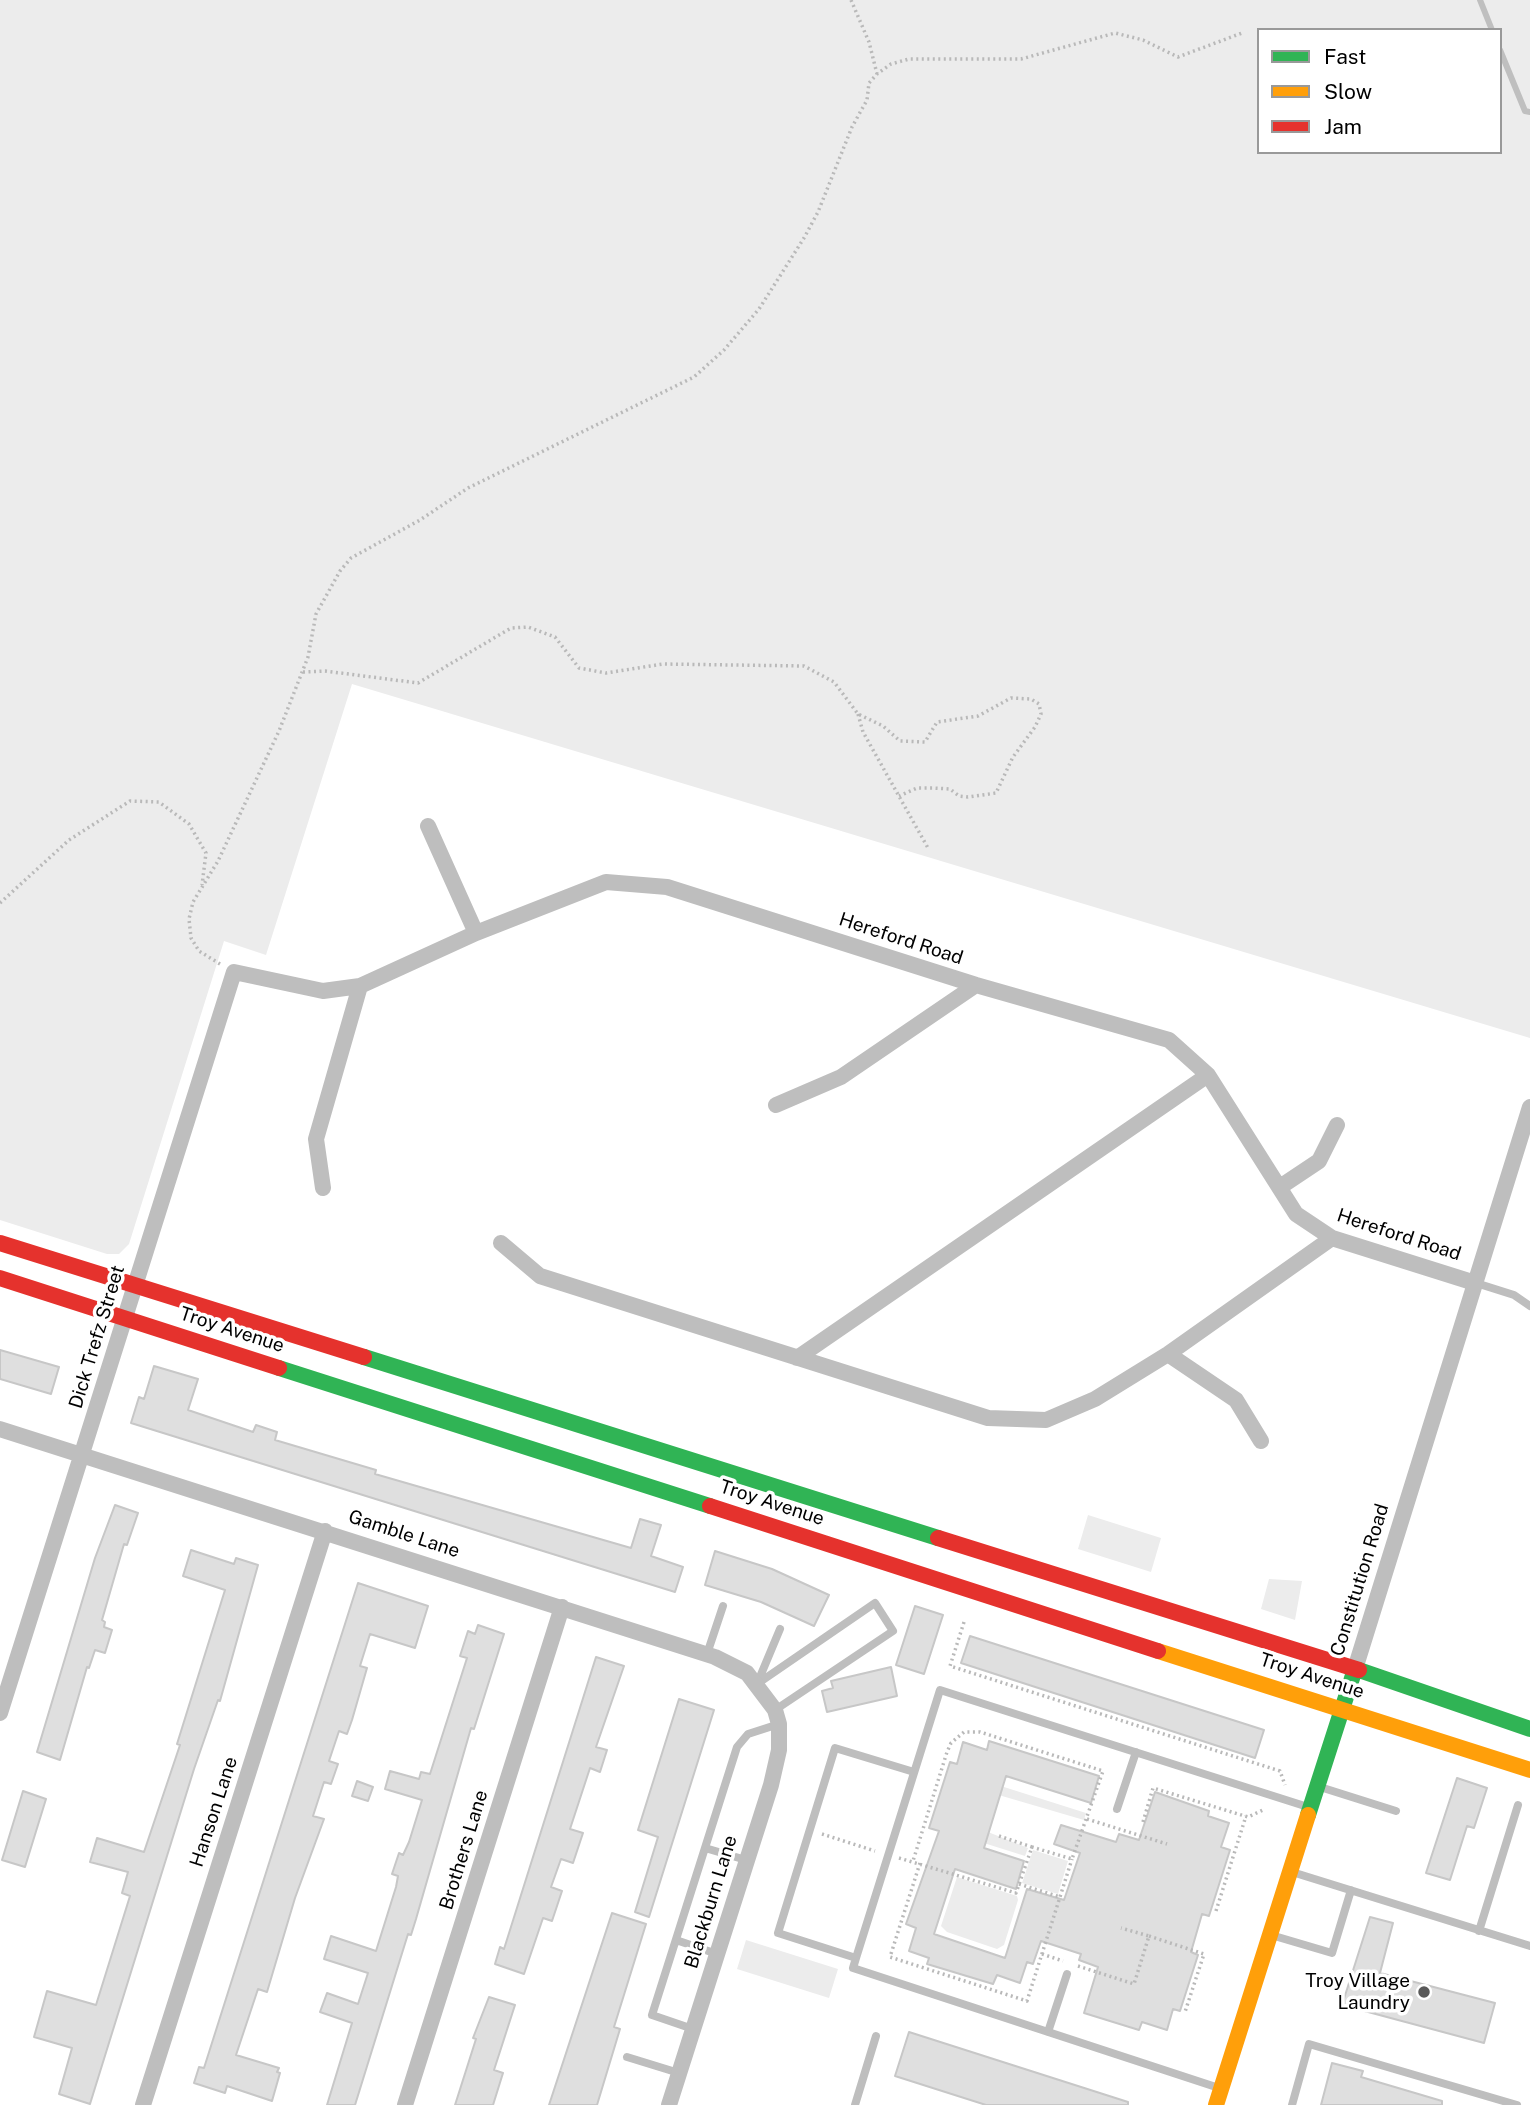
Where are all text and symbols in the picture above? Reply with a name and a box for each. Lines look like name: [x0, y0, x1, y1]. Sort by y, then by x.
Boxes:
legend: [1257, 28, 1502, 154]
text: Fast: [1324, 44, 1366, 69]
text: Slow: [1324, 79, 1372, 104]
text: Jam: [1324, 114, 1362, 139]
street label: Hereford Road: [836, 908, 966, 970]
street label: Hereford Road: [1334, 1204, 1464, 1266]
street label: Dick Trefz Street: [64, 1263, 130, 1411]
street label: Troy Avenue: [177, 1302, 287, 1358]
street label: Troy Avenue: [717, 1475, 827, 1531]
street label: Constitution Road: [1326, 1501, 1394, 1659]
street label: Gamble Lane: [345, 1505, 463, 1563]
street label: Troy Avenue: [1257, 1648, 1367, 1704]
street label: Hanson Lane: [185, 1754, 243, 1870]
street label: Brothers Lane: [435, 1787, 493, 1913]
street label: Blackburn Lane: [680, 1833, 742, 1971]
place label: Troy Village Laundry: [1305, 1970, 1410, 2014]
marker: Troy Village Laundry: [1416, 1984, 1432, 2000]

